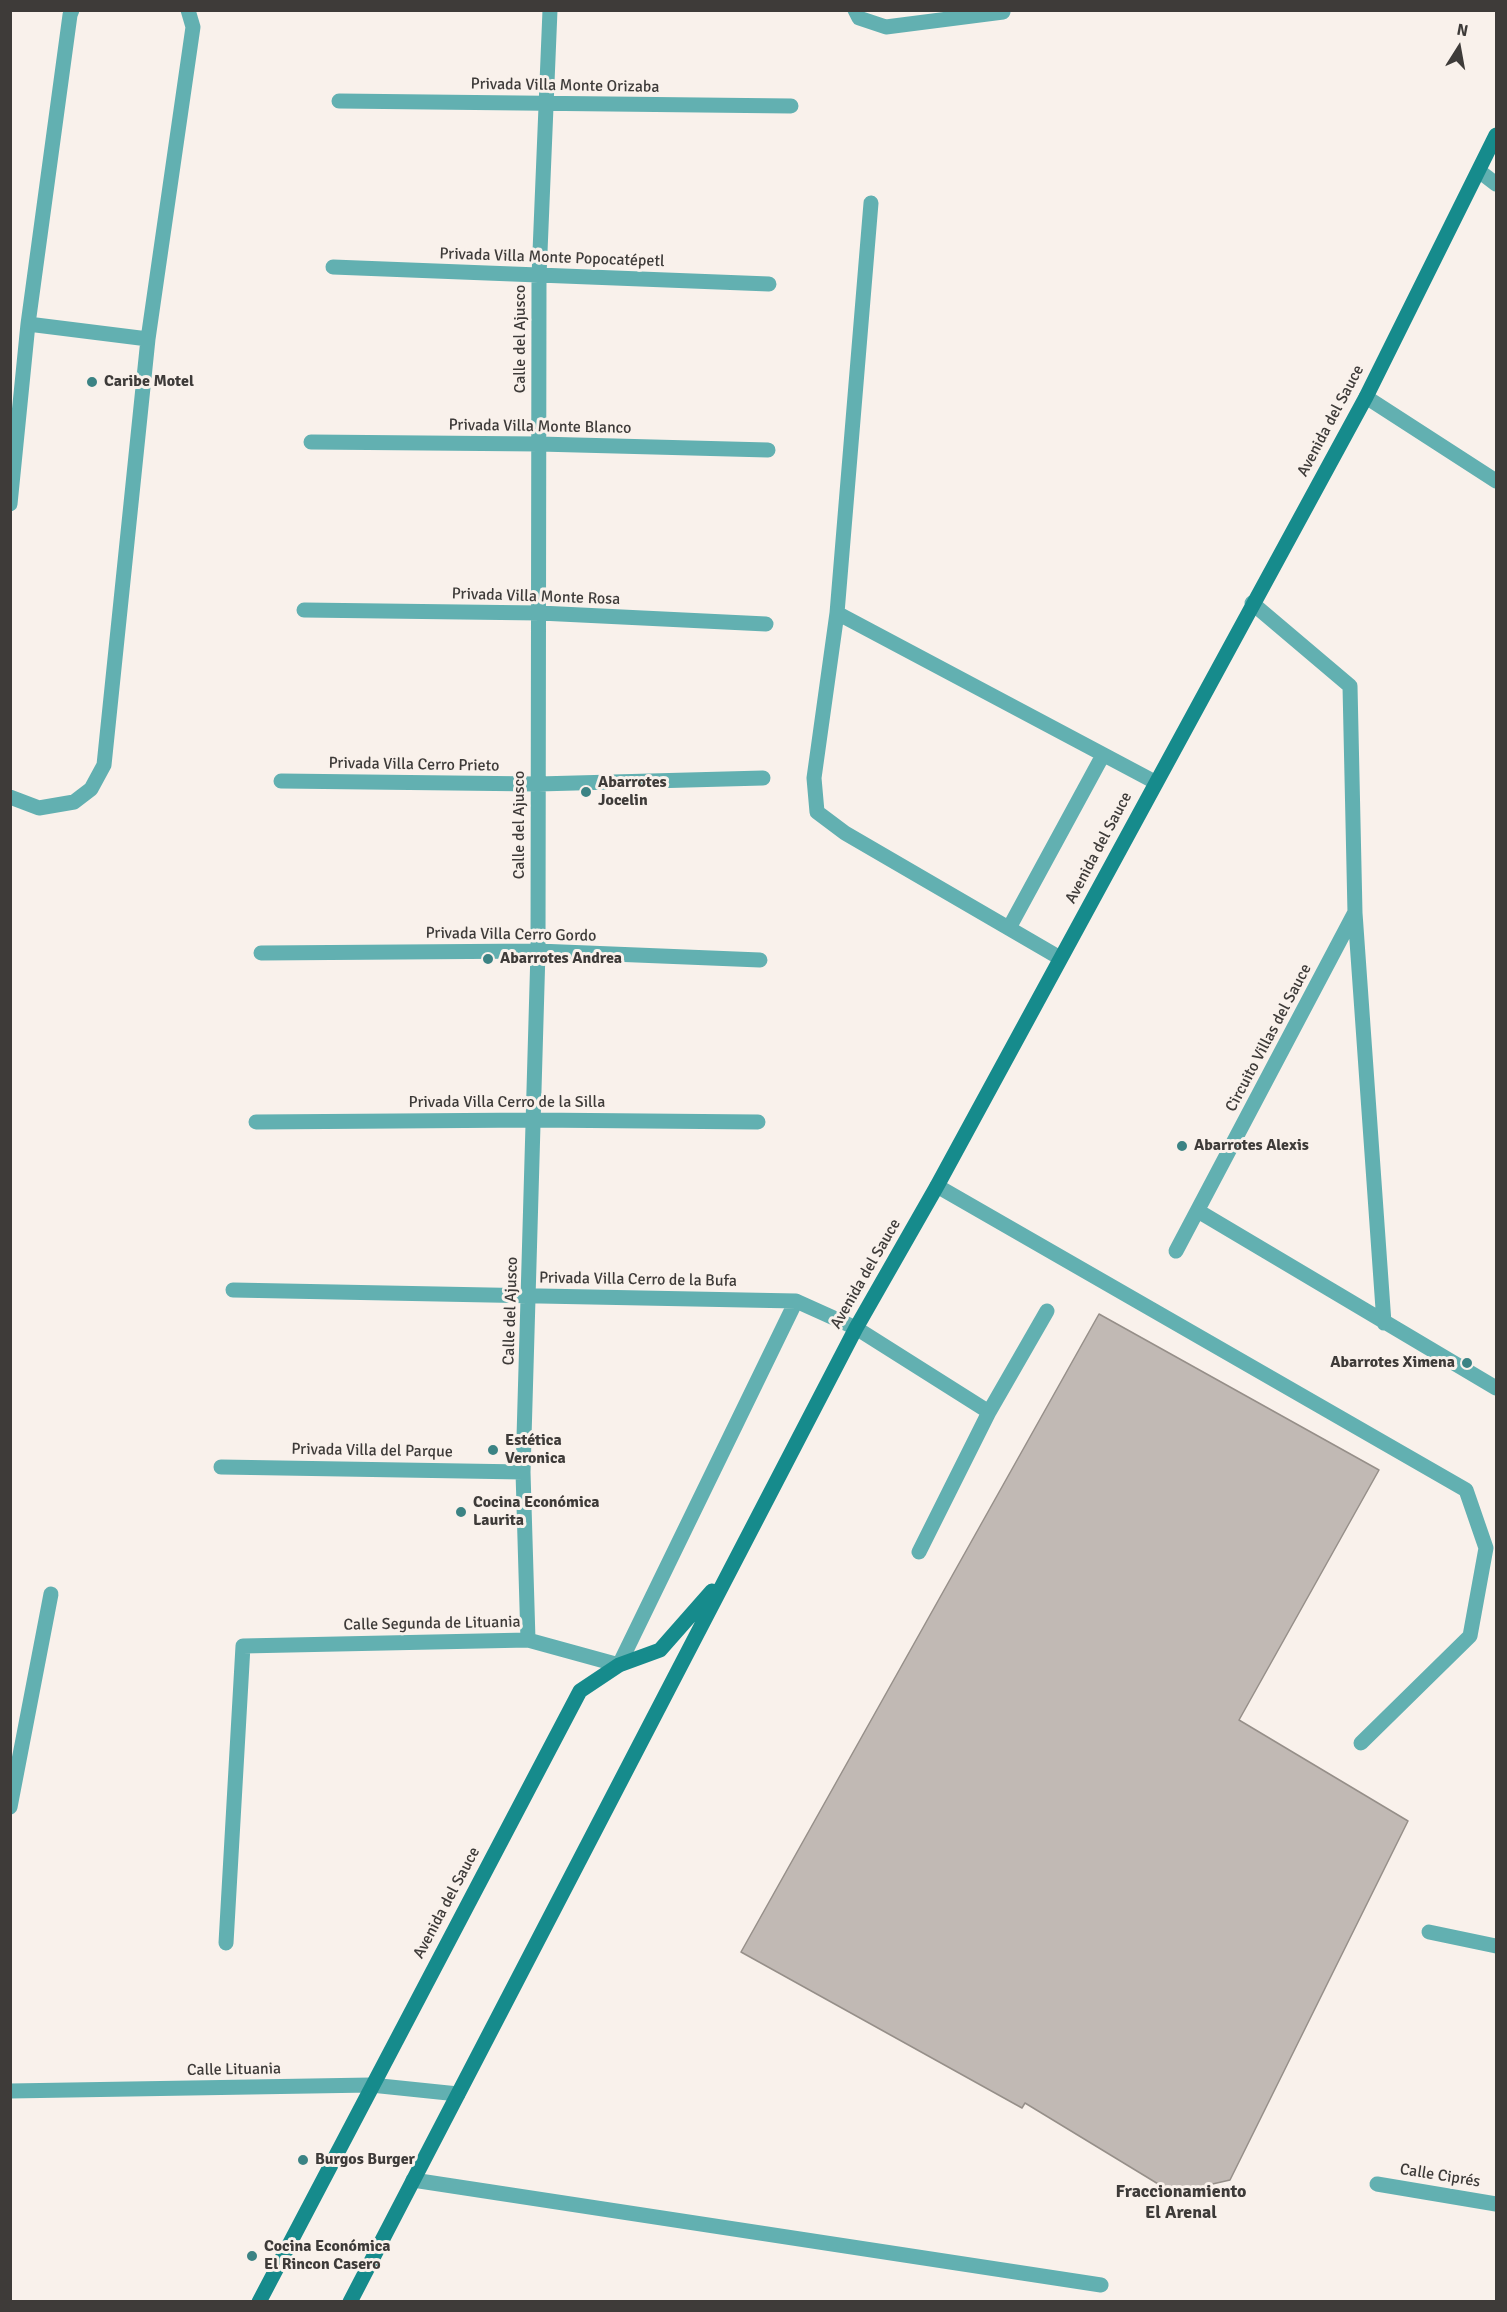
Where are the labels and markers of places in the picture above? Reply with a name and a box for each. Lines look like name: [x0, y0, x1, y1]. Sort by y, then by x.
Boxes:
place label: Caribe Motel: [104, 372, 194, 392]
marker: Caribe Motel: [85, 375, 99, 389]
place label: Abarrotes Jocelin: [598, 773, 667, 811]
marker: Abarrotes Jocelin: [579, 785, 593, 799]
place label: Abarrotes Andrea: [500, 949, 622, 969]
marker: Abarrotes Andrea: [481, 952, 495, 966]
place label: Abarrotes Alexis: [1194, 1136, 1309, 1156]
marker: Abarrotes Alexis: [1175, 1139, 1189, 1153]
place label: Abarrotes Ximena: [1330, 1353, 1455, 1373]
marker: Abarrotes Ximena: [1460, 1356, 1474, 1370]
place label: Estética Veronica: [505, 1431, 566, 1469]
marker: Estética Veronica: [486, 1443, 500, 1457]
place label: Cocina Económica Laurita: [473, 1493, 599, 1531]
marker: Cocina Económica Laurita: [454, 1505, 468, 1519]
place label: Burgos Burger: [315, 2150, 415, 2170]
marker: Burgos Burger: [296, 2153, 310, 2167]
place label: Cocina Económica El Rincon Casero: [264, 2237, 390, 2275]
marker: Cocina Económica El Rincon Casero: [245, 2249, 259, 2263]

